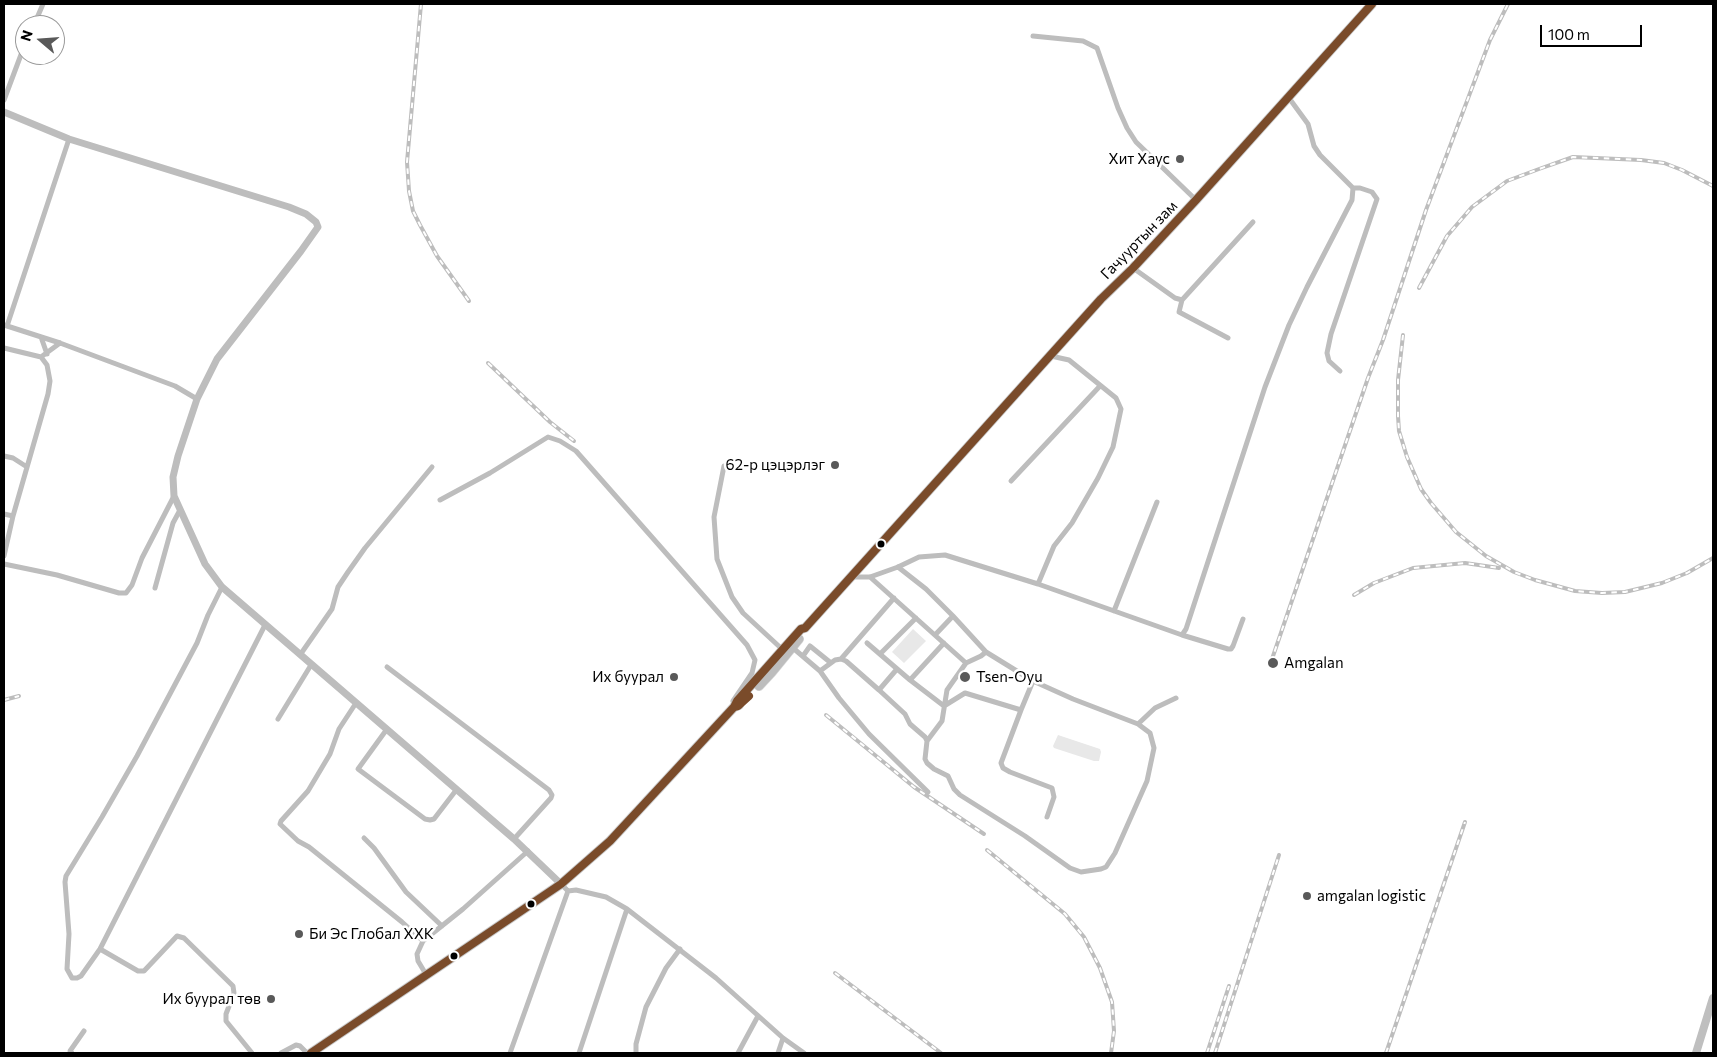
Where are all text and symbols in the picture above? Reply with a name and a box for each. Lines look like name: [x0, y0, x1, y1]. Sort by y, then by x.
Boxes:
north arrow: [15, 15, 65, 65]
scale bar: [1542, 15, 1644, 47]
text: 100 m: [1548, 25, 1590, 43]
text: N: [17, 28, 36, 43]
place label: Хит Хаус: [1109, 150, 1170, 168]
marker: Хит Хаус: [1174, 153, 1186, 165]
street label: Гачууртын зам: [1097, 197, 1181, 283]
place label: 62-р цэцэрлэг: [726, 456, 825, 474]
marker: 62-р цэцэрлэг: [829, 459, 841, 471]
unlabelled marker: [876, 539, 886, 549]
place label: Amgalan: [1284, 654, 1344, 672]
marker: Amgalan: [1266, 656, 1280, 670]
place label: Их буурал: [592, 668, 664, 686]
place label: Tsen-Oyu: [976, 668, 1043, 686]
marker: Tsen-Oyu: [958, 670, 972, 684]
marker: Их буурал: [668, 671, 680, 683]
place label: amgalan logistic: [1317, 887, 1426, 905]
marker: amgalan logistic: [1301, 890, 1313, 902]
unlabelled marker: [526, 899, 536, 909]
place label: Би Эс Глобал ХХК: [309, 925, 434, 943]
marker: Би Эс Глобал ХХК: [293, 928, 305, 940]
unlabelled marker: [449, 951, 459, 961]
place label: Их буурал төв: [163, 990, 261, 1008]
marker: Их буурал төв: [265, 993, 277, 1005]

